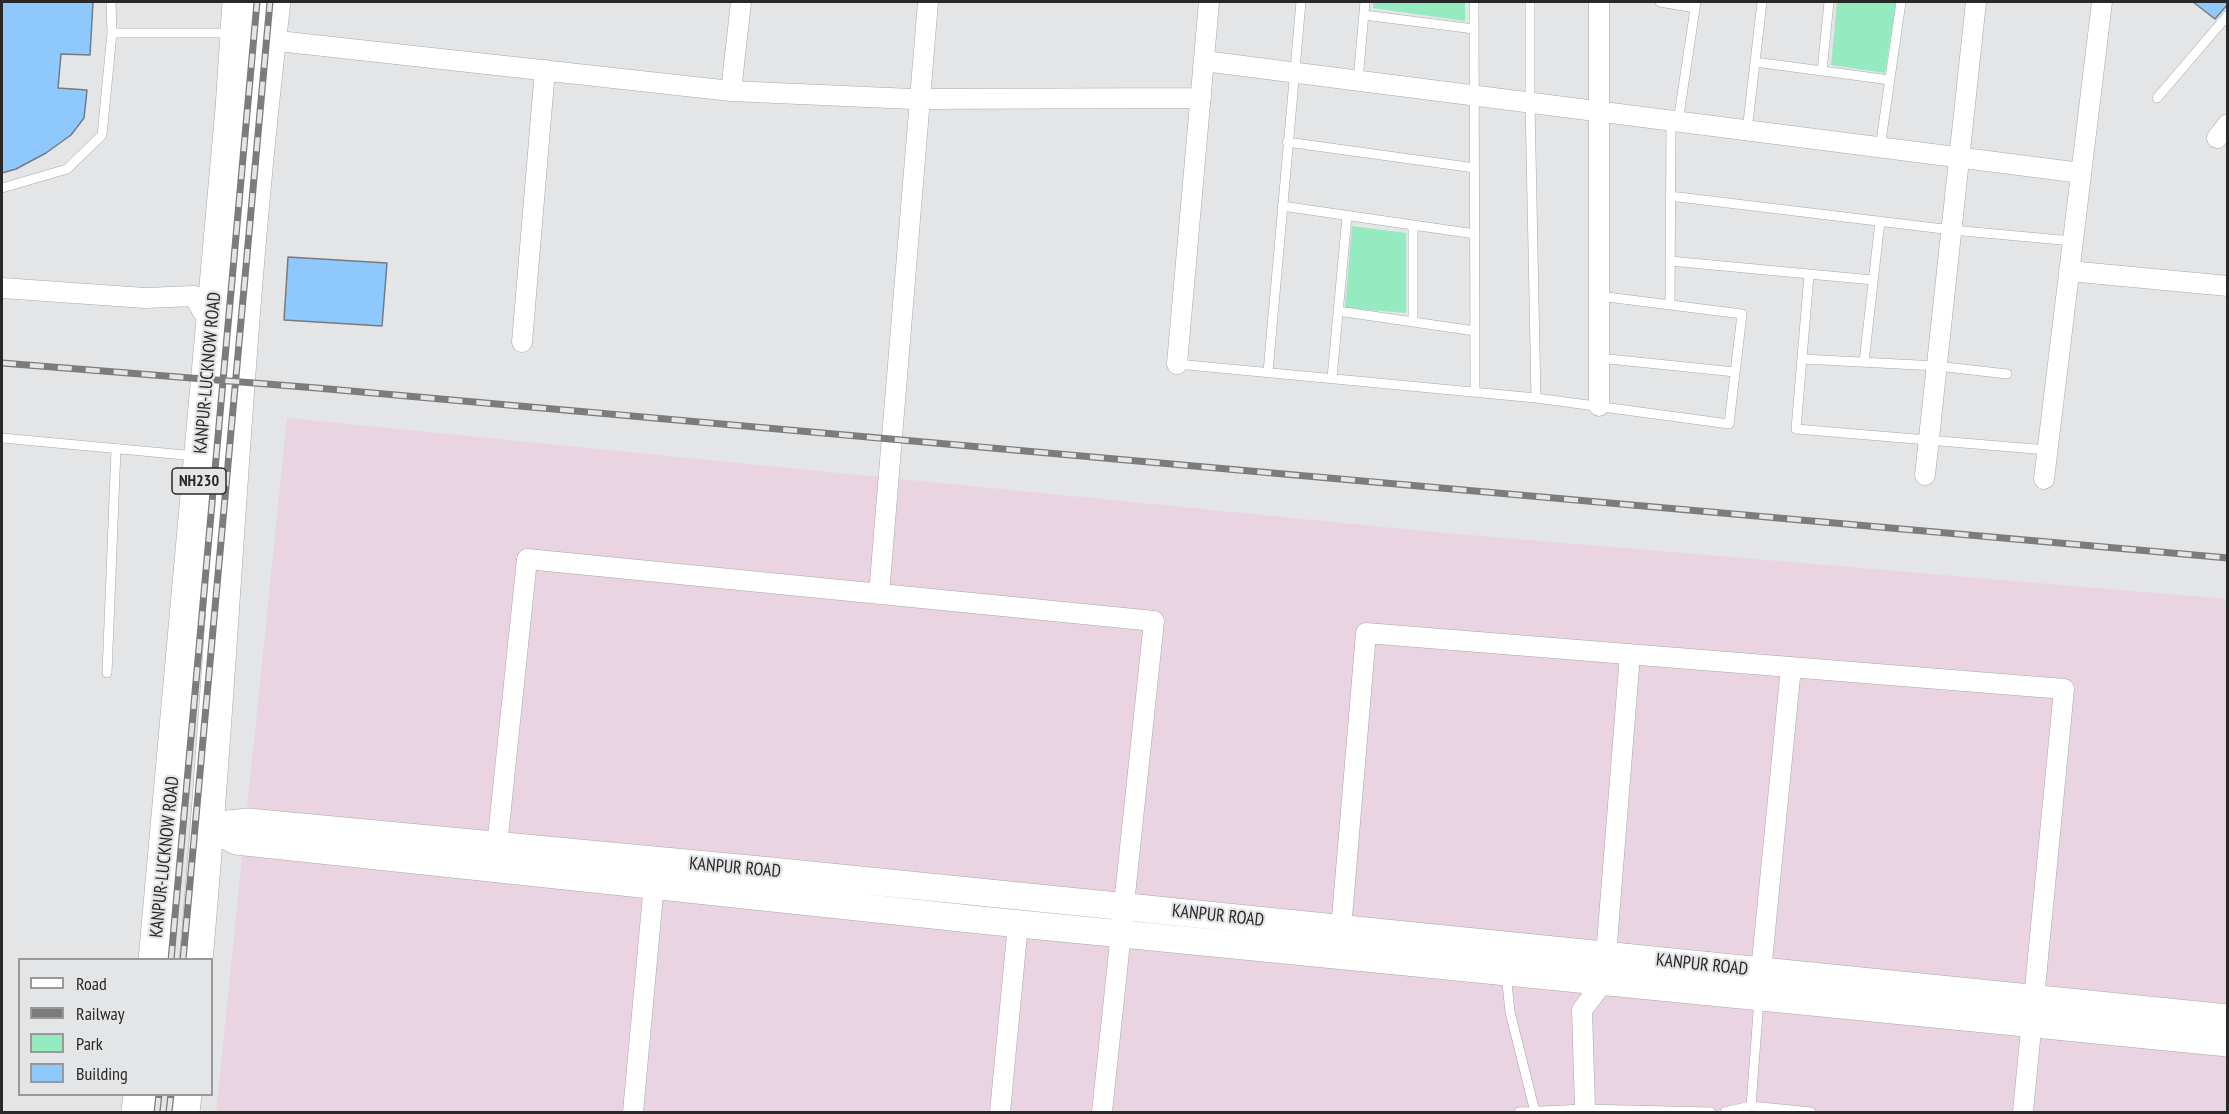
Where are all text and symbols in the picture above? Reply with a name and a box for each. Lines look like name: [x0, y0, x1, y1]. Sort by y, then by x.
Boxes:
street label: KANPUR-LUCKNOW ROAD: [190, 291, 226, 455]
road number: NH230: [172, 468, 226, 494]
street label: KANPUR-LUCKNOW ROAD: [146, 775, 184, 939]
street label: KANPUR ROAD: [688, 853, 782, 883]
street label: KANPUR ROAD: [1171, 900, 1265, 932]
street label: KANPUR ROAD: [1655, 949, 1749, 981]
legend: [18, 958, 213, 1096]
text: Road: [76, 972, 107, 995]
text: Railway: [76, 1002, 125, 1025]
text: Park: [76, 1032, 103, 1055]
text: Building: [76, 1062, 128, 1085]

